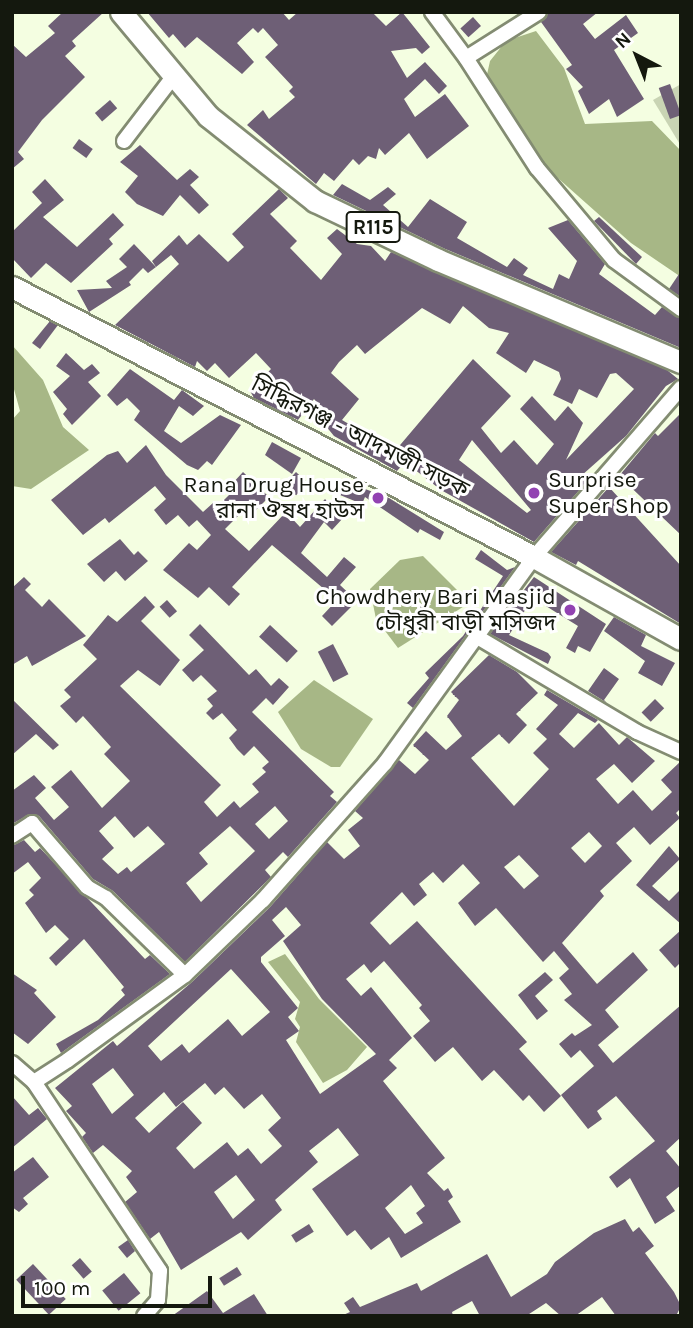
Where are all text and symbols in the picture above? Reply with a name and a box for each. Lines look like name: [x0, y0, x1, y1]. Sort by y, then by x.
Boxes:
north arrow: [602, 21, 672, 91]
text: N: [611, 28, 635, 53]
road number: R115: [345, 210, 401, 244]
street label: সিদ্ধিরগঞ্জ - আদমজী সড়ক: [247, 370, 473, 504]
place label: Surprise Super Shop: [548, 466, 669, 520]
place label: Rana Drug House রানা ঔষধ হাউস: [184, 471, 364, 525]
marker: Surprise Super Shop: [526, 485, 542, 501]
marker: Rana Drug House রানা ঔষধ হাউস: [370, 490, 386, 506]
place label: Chowdhery Bari Masjid চৌধুরী বাড়ী মসিজদ: [315, 583, 556, 637]
marker: Chowdhery Bari Masjid চৌধুরী বাড়ী মসিজদ: [562, 602, 578, 618]
scale bar: [24, 1262, 215, 1306]
text: 100 m: [34, 1276, 91, 1300]

